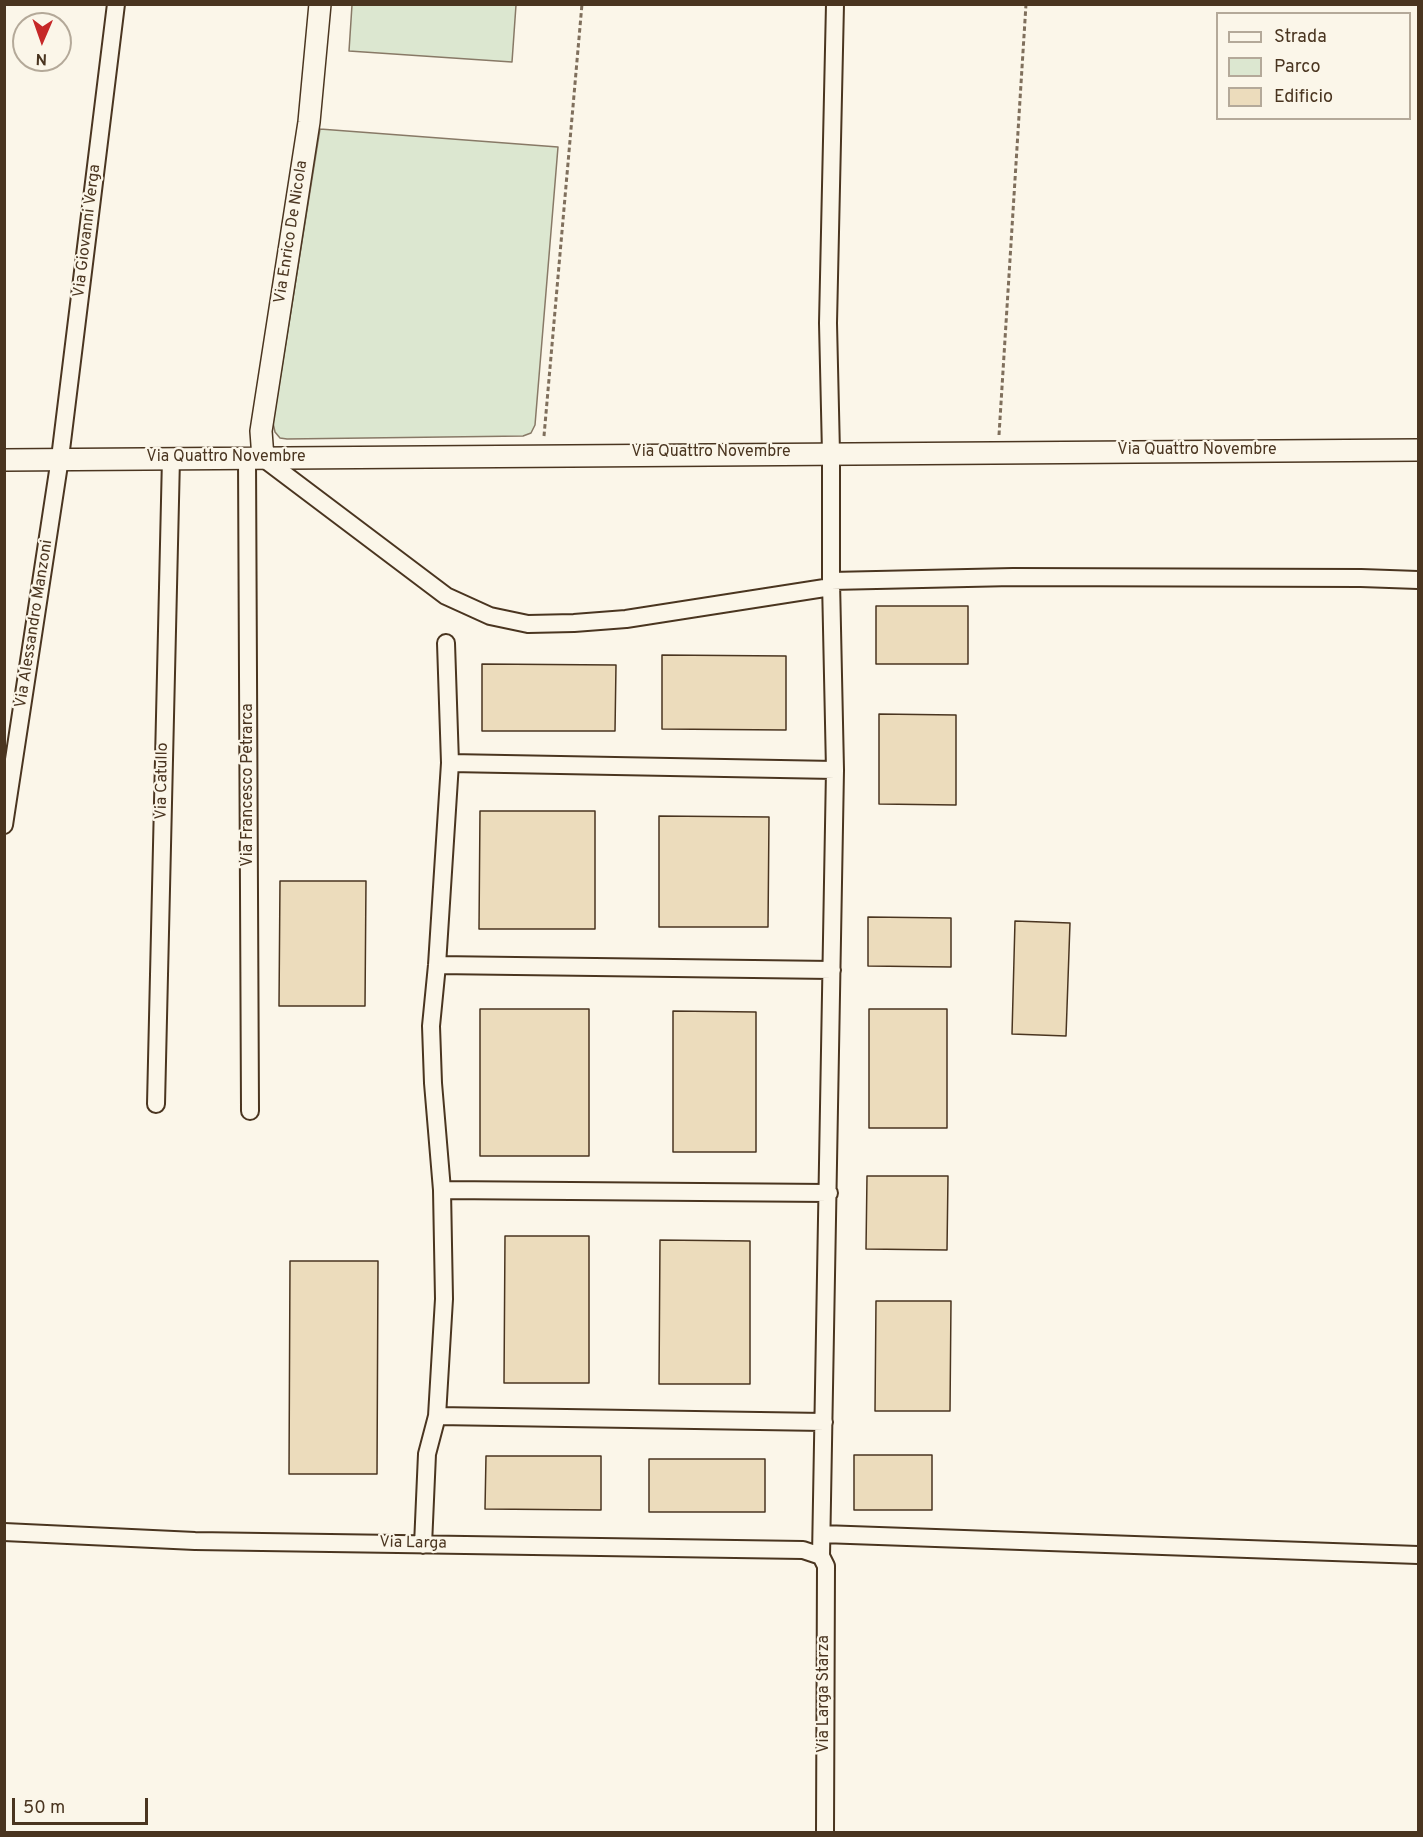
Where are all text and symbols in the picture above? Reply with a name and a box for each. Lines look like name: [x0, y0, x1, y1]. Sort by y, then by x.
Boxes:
north arrow: [12, 12, 72, 72]
legend: [1216, 12, 1411, 120]
text: Strada: [1274, 26, 1327, 49]
text: N: [35, 48, 48, 68]
text: Parco: [1274, 56, 1320, 79]
text: Edificio: [1274, 86, 1333, 109]
street label: Via Enrico De Nicola: [271, 159, 313, 305]
street label: Via Giovanni Verga: [70, 163, 106, 299]
street label: Via Quattro Novembre: [1117, 441, 1277, 461]
street label: Via Quattro Novembre: [631, 443, 791, 463]
street label: Via Quattro Novembre: [146, 448, 306, 468]
street label: Via Alessandro Manzoni: [12, 538, 58, 710]
street label: Via Francesco Petrarca: [239, 703, 259, 867]
street label: Via Catullo: [153, 742, 173, 820]
street label: Via Larga: [379, 1534, 447, 1554]
street label: Via Larga Starza: [815, 1635, 835, 1753]
scale bar: [15, 1786, 152, 1824]
text: 50 m: [23, 1797, 65, 1820]

